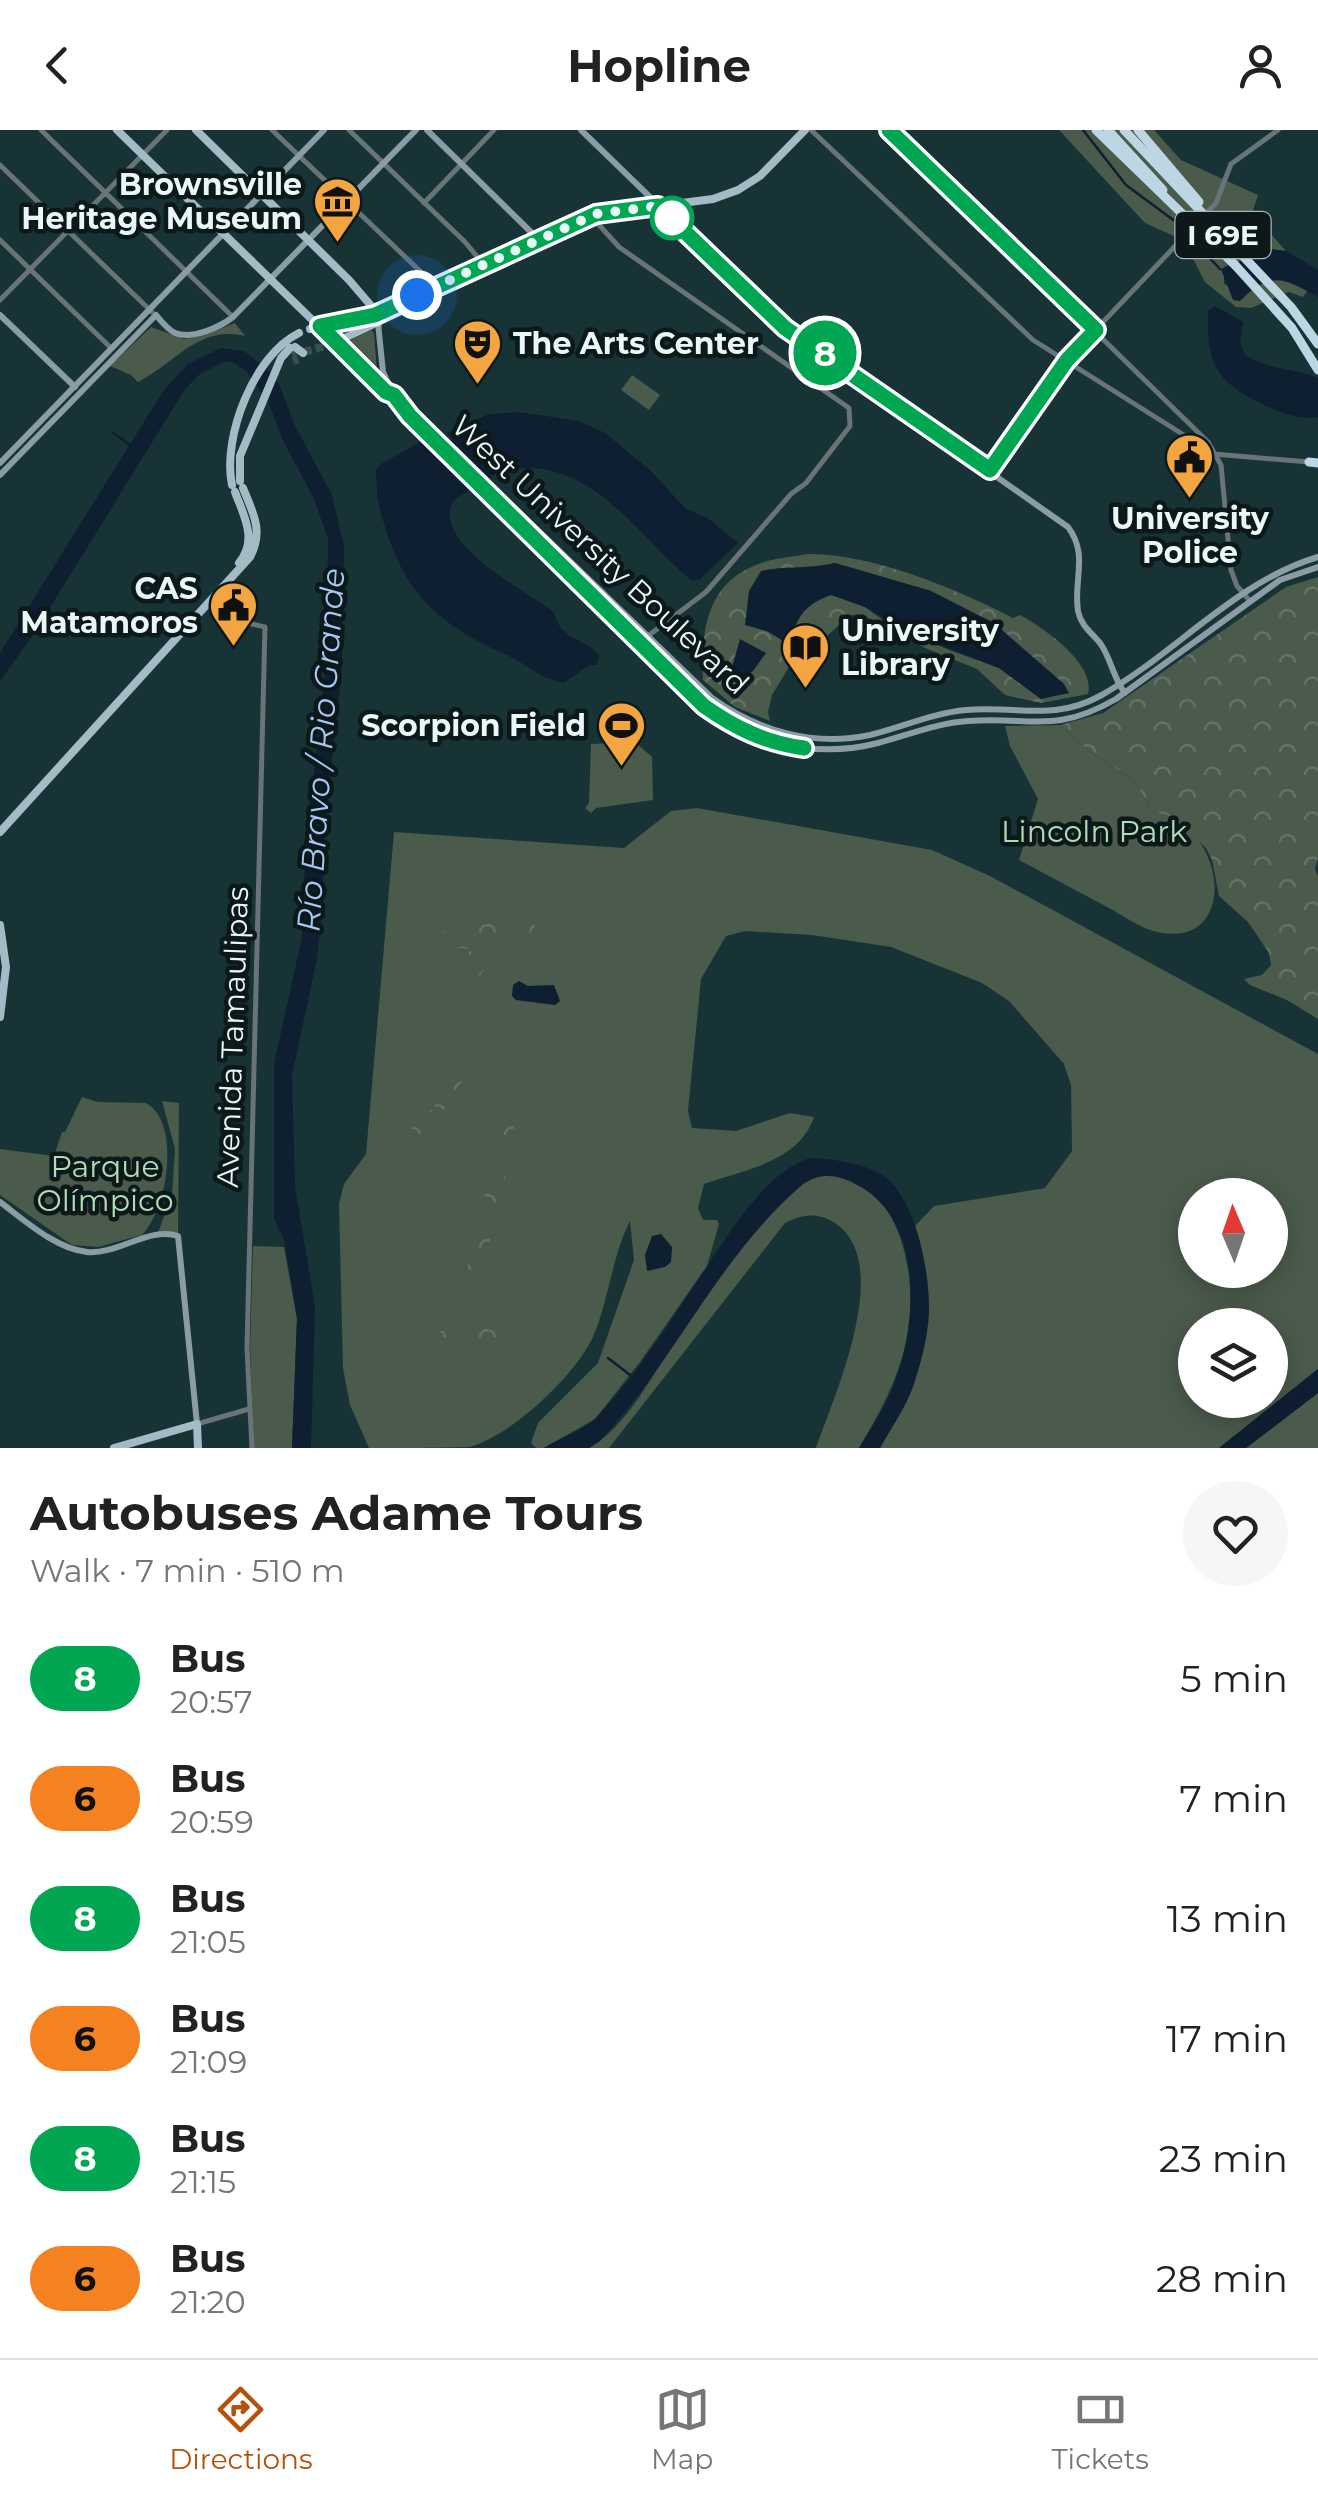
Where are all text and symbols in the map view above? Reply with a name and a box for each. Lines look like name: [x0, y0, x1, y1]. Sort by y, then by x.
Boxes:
icon: back: [30, 38, 85, 93]
text: Hopline: [567, 38, 751, 93]
icon: person: [1233, 38, 1288, 93]
place label: Brownsville Heritage Museum: [21, 166, 302, 237]
museum icon: Brownsville Heritage Museum: [311, 176, 363, 244]
unlabelled marker: [651, 197, 693, 239]
road number: I 69E: [1176, 212, 1270, 258]
your location: [392, 270, 442, 320]
theatre icon: The Arts Center: [452, 318, 504, 386]
line badge: 8: [792, 320, 858, 386]
place label: The Arts Center: [513, 325, 759, 362]
text: 8: [813, 332, 837, 375]
street label: West University Boulevard: [444, 407, 757, 702]
public building icon: University Police: [1164, 432, 1216, 500]
place label: University Police: [1111, 500, 1270, 571]
water label: Río Bravo / Rio Grande: [288, 567, 353, 933]
place label: CAS Matamoros: [20, 570, 198, 641]
public building icon: CAS Matamoros: [207, 580, 259, 648]
place label: University Library: [841, 612, 1000, 683]
library icon: University Library: [780, 622, 832, 690]
sports icon: Scorpion Field: [595, 700, 647, 768]
place label: Scorpion Field: [361, 707, 586, 744]
park label: Lincoln Park: [1001, 813, 1187, 850]
street label: Avenida Tamaulipas: [209, 886, 256, 1188]
park label: Parque Olímpico: [37, 1148, 173, 1219]
north arrow: [1178, 1178, 1288, 1288]
map controls: [1178, 1178, 1288, 1418]
button: layers: [1178, 1308, 1288, 1418]
button: heart: [1183, 1481, 1288, 1586]
text: Autobuses Adame Tours: [30, 1484, 643, 1542]
text: Walk · 7 min · 510 m: [30, 1551, 345, 1590]
text: Bus: [170, 1635, 245, 1682]
text: 5 min: [1180, 1655, 1288, 1702]
text: 8: [73, 1657, 97, 1700]
text: 20:57: [170, 1682, 253, 1721]
text: Bus: [170, 1755, 245, 1802]
text: 7 min: [1179, 1775, 1288, 1822]
text: 6: [74, 1777, 96, 1820]
text: 20:59: [170, 1802, 254, 1841]
text: Bus: [170, 1875, 245, 1922]
text: 13 min: [1167, 1895, 1288, 1942]
text: 8: [73, 1897, 97, 1940]
text: 21:05: [170, 1922, 246, 1961]
text: Bus: [170, 1995, 245, 2042]
text: 17 min: [1166, 2015, 1288, 2062]
text: 6: [74, 2017, 96, 2060]
text: 21:09: [170, 2042, 247, 2081]
text: Bus: [170, 2115, 245, 2162]
text: 23 min: [1159, 2135, 1288, 2182]
text: 8: [73, 2137, 97, 2180]
text: 21:15: [170, 2162, 236, 2201]
text: Bus: [170, 2235, 245, 2282]
text: 28 min: [1156, 2255, 1288, 2302]
text: 6: [74, 2257, 96, 2300]
text: 21:20: [170, 2282, 246, 2321]
tab: Directions: [169, 2382, 313, 2476]
tab: Map: [651, 2382, 713, 2476]
tab: Tickets: [1052, 2382, 1149, 2476]

